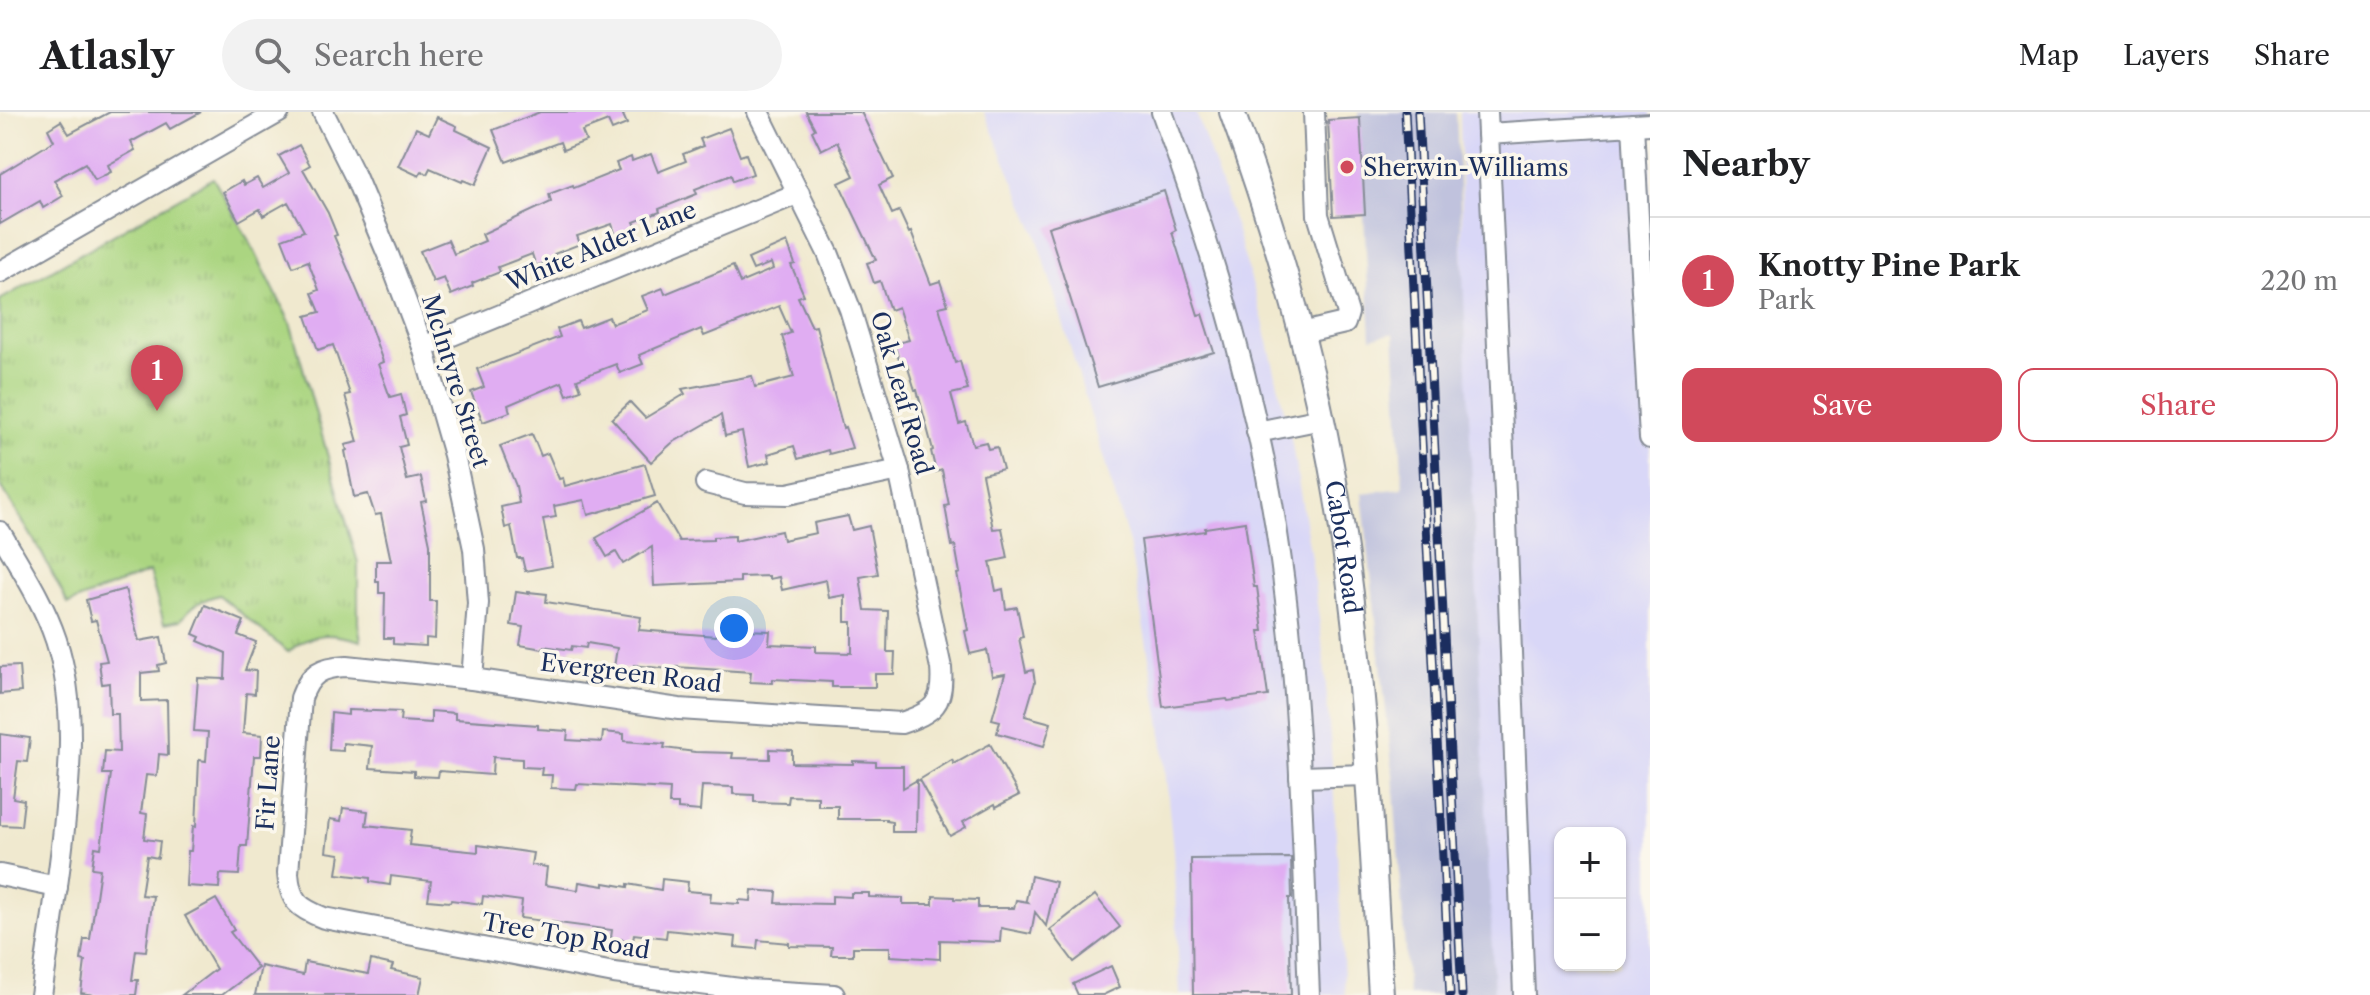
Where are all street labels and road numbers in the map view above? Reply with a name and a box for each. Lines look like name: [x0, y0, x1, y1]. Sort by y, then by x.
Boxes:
street label: White Alder Lane: [501, 195, 700, 298]
street label: McIntyre Street: [416, 291, 496, 472]
street label: Oak Leaf Road: [865, 308, 939, 478]
street label: Cabot Road: [1320, 478, 1368, 616]
street label: Evergreen Road: [539, 647, 724, 699]
street label: Fir Lane: [250, 734, 286, 832]
street label: Tree Top Road: [480, 907, 653, 965]

